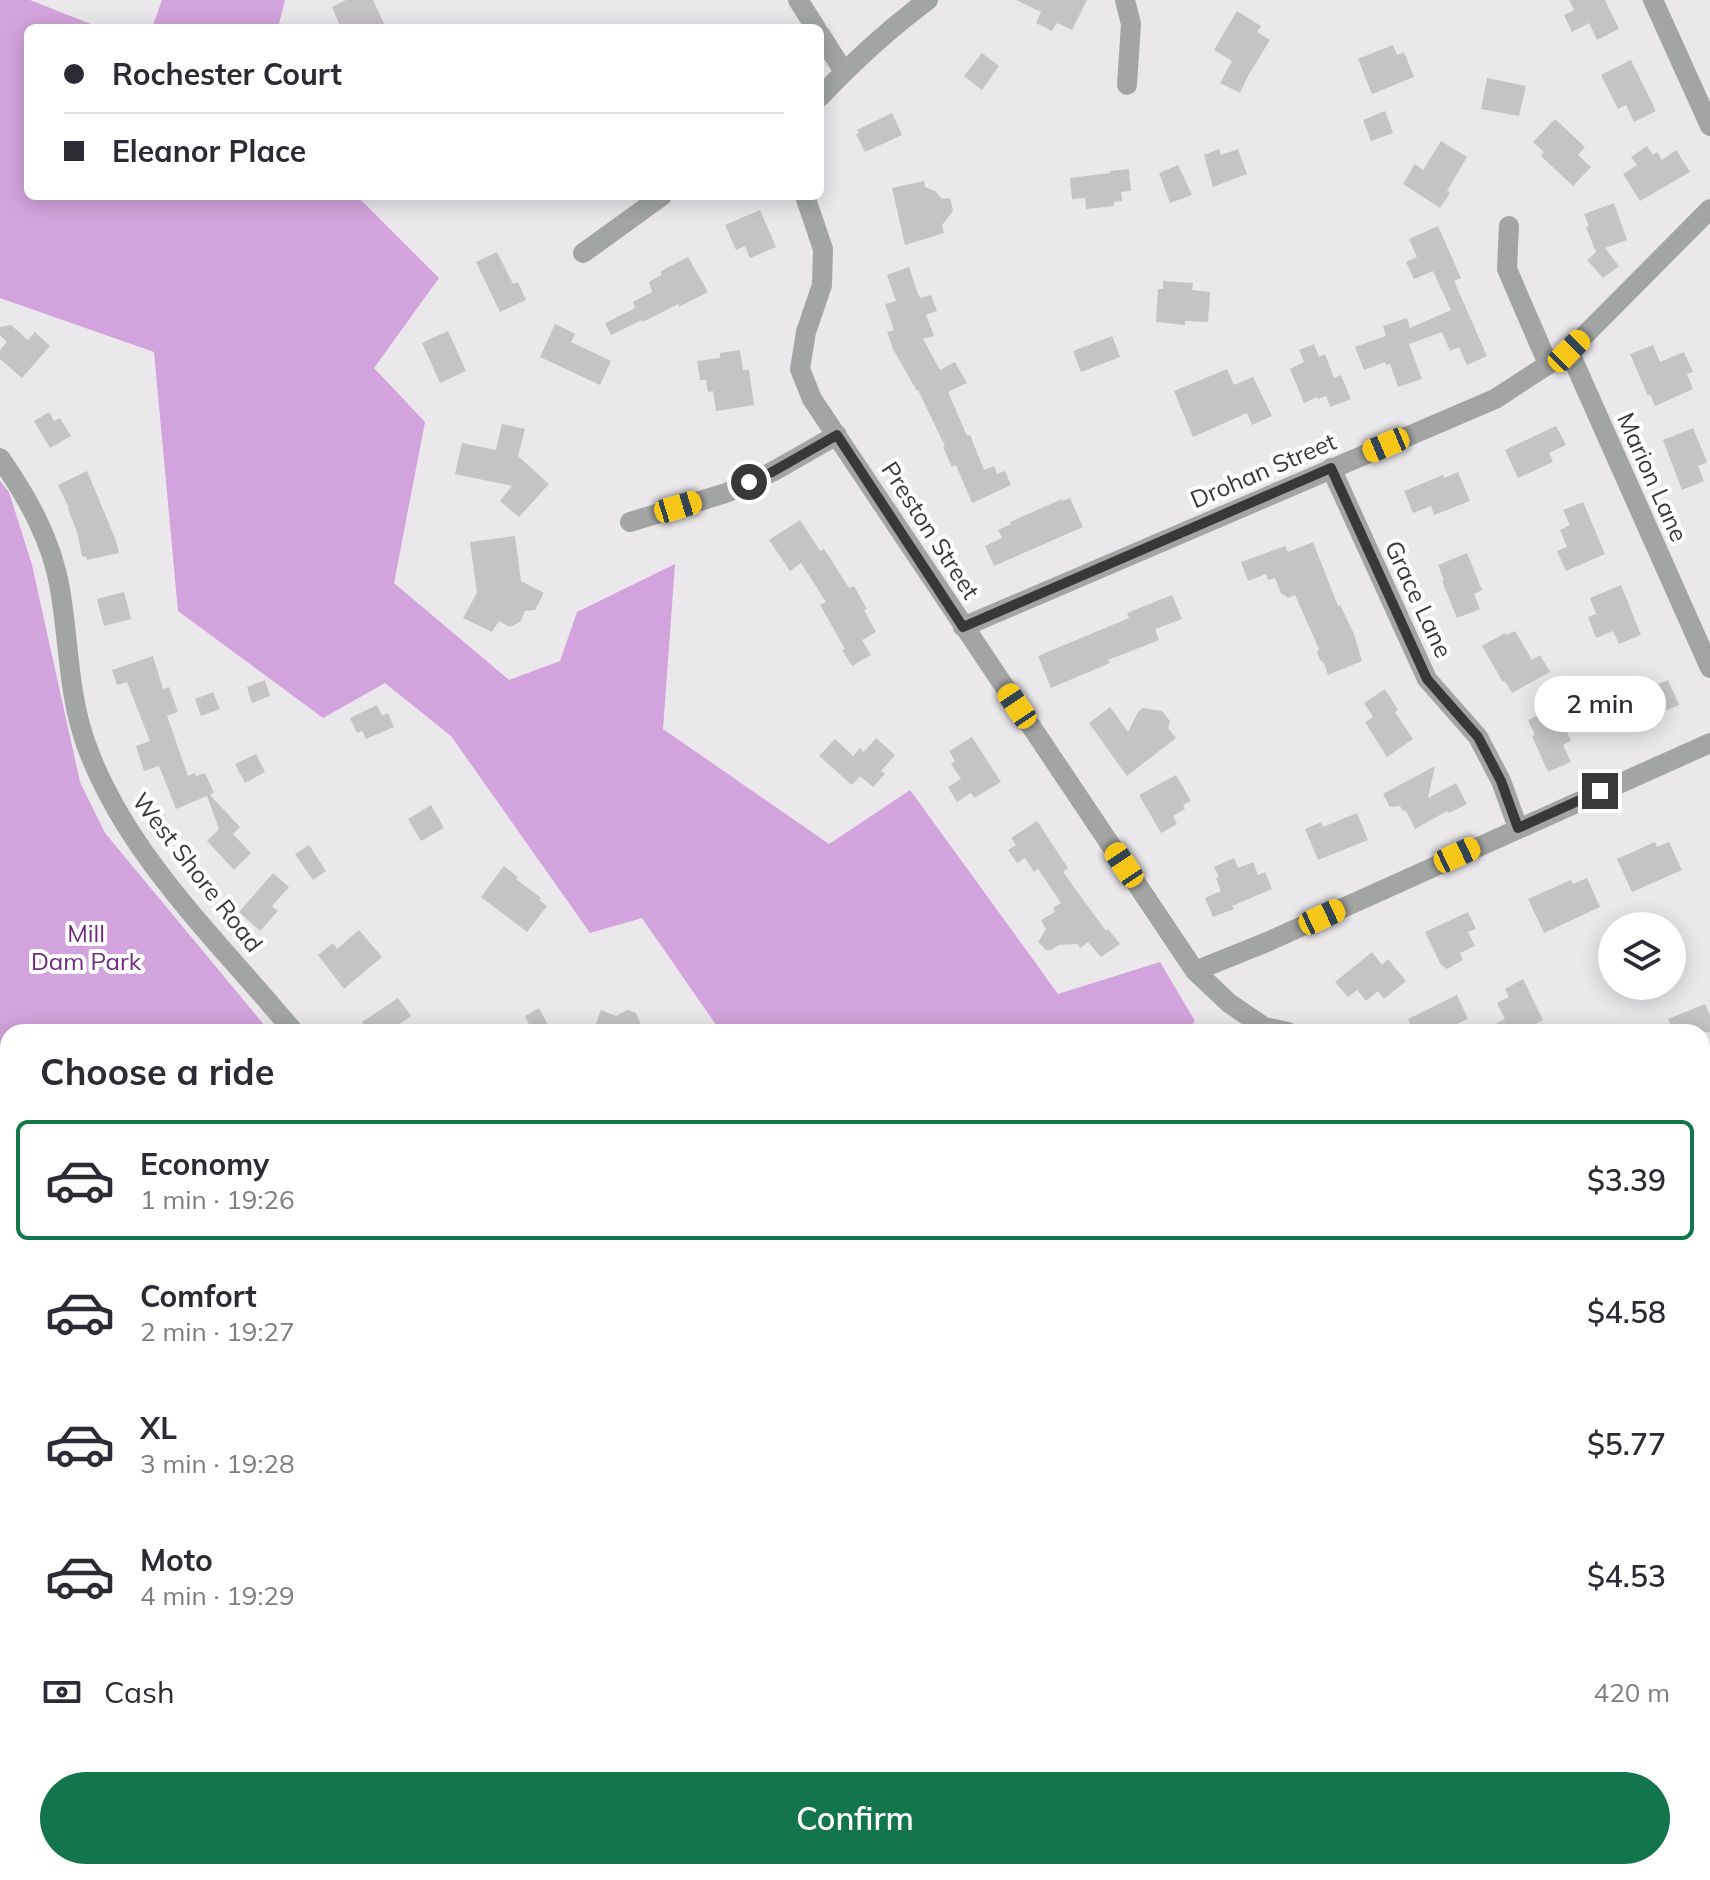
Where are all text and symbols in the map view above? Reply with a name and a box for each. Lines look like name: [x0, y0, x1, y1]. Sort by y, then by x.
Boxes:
text: Rochester Court: [112, 55, 342, 93]
text: Eleanor Place: [112, 132, 306, 170]
car: [1544, 326, 1594, 376]
street label: Marion Lane: [1611, 408, 1695, 546]
car: [1359, 425, 1413, 465]
street label: Drohan Street: [1186, 426, 1340, 514]
street label: Preston Street: [876, 456, 986, 604]
route start: [731, 464, 767, 500]
car: [652, 489, 704, 525]
street label: Grace Lane: [1379, 536, 1459, 662]
callout: 2 min: [1534, 675, 1666, 731]
car: [994, 679, 1040, 733]
text: 2 min: [1566, 687, 1634, 720]
route end: [1582, 773, 1618, 809]
street label: West Shore Road: [126, 786, 270, 958]
car: [1430, 834, 1484, 876]
car: [1101, 838, 1147, 892]
car: [1295, 896, 1349, 938]
map controls: [1598, 912, 1686, 1000]
button: layers: [1598, 912, 1686, 1000]
park label: Mill Dam Park: [31, 918, 142, 976]
text: Choose a ride: [40, 1049, 274, 1094]
icon: car: [44, 1144, 116, 1216]
text: Economy: [140, 1145, 269, 1183]
text: $3.39: [1587, 1161, 1666, 1199]
text: 1 min · 19:26: [140, 1183, 295, 1216]
icon: car: [44, 1276, 116, 1348]
text: Comfort: [140, 1277, 257, 1315]
text: $4.58: [1587, 1293, 1666, 1331]
text: 2 min · 19:27: [140, 1315, 295, 1348]
icon: car: [44, 1408, 116, 1480]
text: XL: [140, 1409, 177, 1447]
text: $5.77: [1587, 1425, 1666, 1463]
text: 3 min · 19:28: [140, 1447, 295, 1480]
icon: car: [44, 1540, 116, 1612]
text: Moto: [140, 1541, 213, 1579]
text: $4.53: [1587, 1557, 1666, 1595]
text: 4 min · 19:29: [140, 1579, 295, 1612]
icon: cash: [40, 1670, 84, 1714]
text: Cash: [104, 1673, 175, 1711]
text: 420 m: [1594, 1676, 1670, 1709]
button: Confirm: [40, 1772, 1670, 1864]

